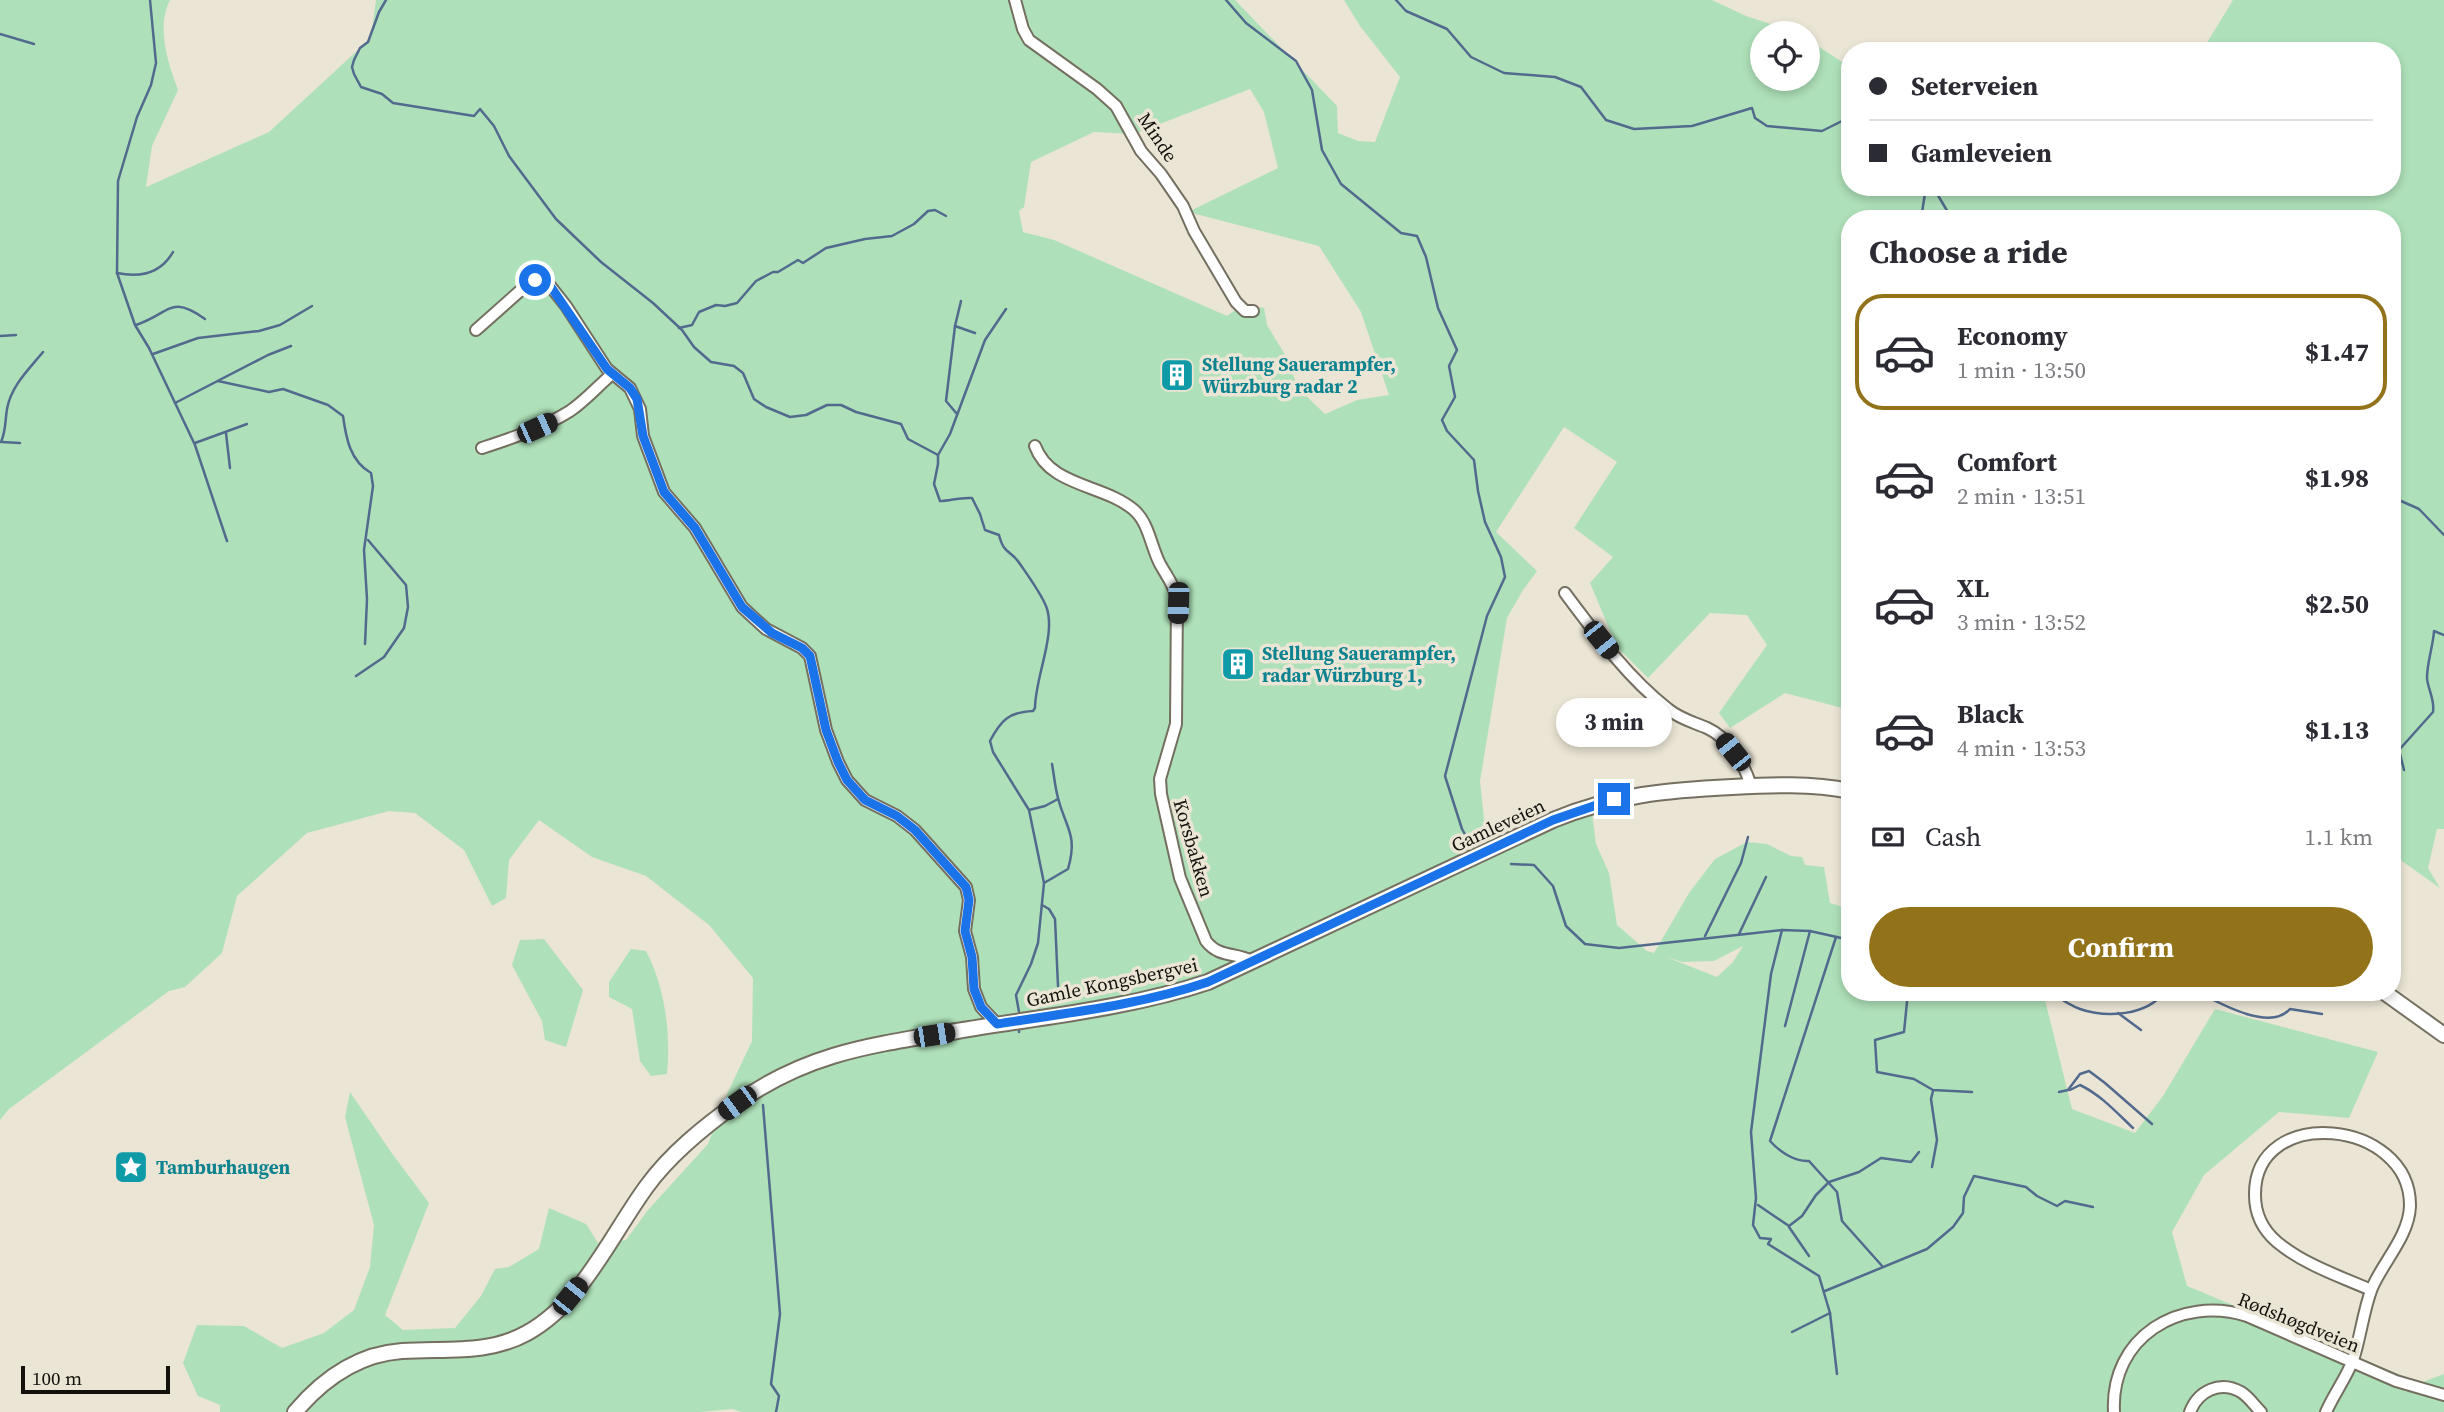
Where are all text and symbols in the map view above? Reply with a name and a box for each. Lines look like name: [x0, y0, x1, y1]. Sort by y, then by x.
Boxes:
map controls: [1750, 21, 1820, 91]
button: locate: [1750, 21, 1820, 91]
text: Seterveien: [1911, 68, 2038, 104]
street label: Minde: [1132, 107, 1184, 167]
text: Gamleveien: [1911, 135, 2052, 171]
text: Choose a ride: [1869, 230, 2068, 274]
route start: [519, 264, 551, 296]
text: Economy: [1957, 318, 2068, 354]
icon: car: [1873, 321, 1936, 384]
text: $1.47: [2305, 334, 2369, 370]
place label: Stellung Sauerampfer, Würzburg radar 2: [1202, 351, 1396, 399]
text: 1 min · 13:50: [1957, 354, 2086, 386]
building icon: Stellung Sauerampfer, Würzburg radar 2: [1158, 356, 1196, 394]
car: [514, 410, 561, 446]
text: Comfort: [1957, 444, 2057, 480]
icon: car: [1873, 447, 1936, 510]
text: $1.98: [2305, 460, 2369, 496]
text: 2 min · 13:51: [1957, 480, 2086, 512]
text: XL: [1957, 570, 1989, 606]
icon: car: [1873, 573, 1936, 636]
car: [1167, 582, 1190, 624]
text: $2.50: [2305, 586, 2369, 622]
text: 3 min · 13:52: [1957, 606, 2086, 638]
car: [1580, 617, 1623, 663]
place label: Stellung Sauerampfer, radar Würzburg 1,: [1262, 640, 1456, 688]
building icon: Stellung Sauerampfer, radar Würzburg 1,: [1219, 645, 1257, 683]
text: Black: [1957, 696, 2024, 732]
callout: 3 min: [1556, 698, 1672, 746]
icon: car: [1873, 699, 1936, 762]
text: 3 min: [1584, 706, 1644, 738]
text: $1.13: [2305, 712, 2369, 748]
car: [1712, 729, 1755, 775]
text: 4 min · 13:53: [1957, 732, 2086, 764]
route end: [1598, 783, 1630, 815]
street label: Gamleveien: [1447, 792, 1549, 858]
street label: Korsbakken: [1168, 796, 1220, 900]
icon: cash: [1869, 818, 1907, 856]
text: Cash: [1925, 819, 1981, 855]
text: 1.1 km: [2304, 821, 2373, 853]
button: Confirm: [1869, 907, 2373, 987]
street label: Gamle Kongsbergvei: [1024, 951, 1200, 1013]
car: [912, 1021, 957, 1049]
car: [714, 1082, 761, 1124]
place icon: Tamburhaugen: [112, 1148, 150, 1186]
place label: Tamburhaugen: [156, 1154, 291, 1180]
car: [549, 1273, 592, 1319]
street label: Rødshøgdveien: [2234, 1286, 2364, 1358]
scale bar: [21, 1363, 170, 1395]
text: 100 m: [32, 1365, 82, 1391]

